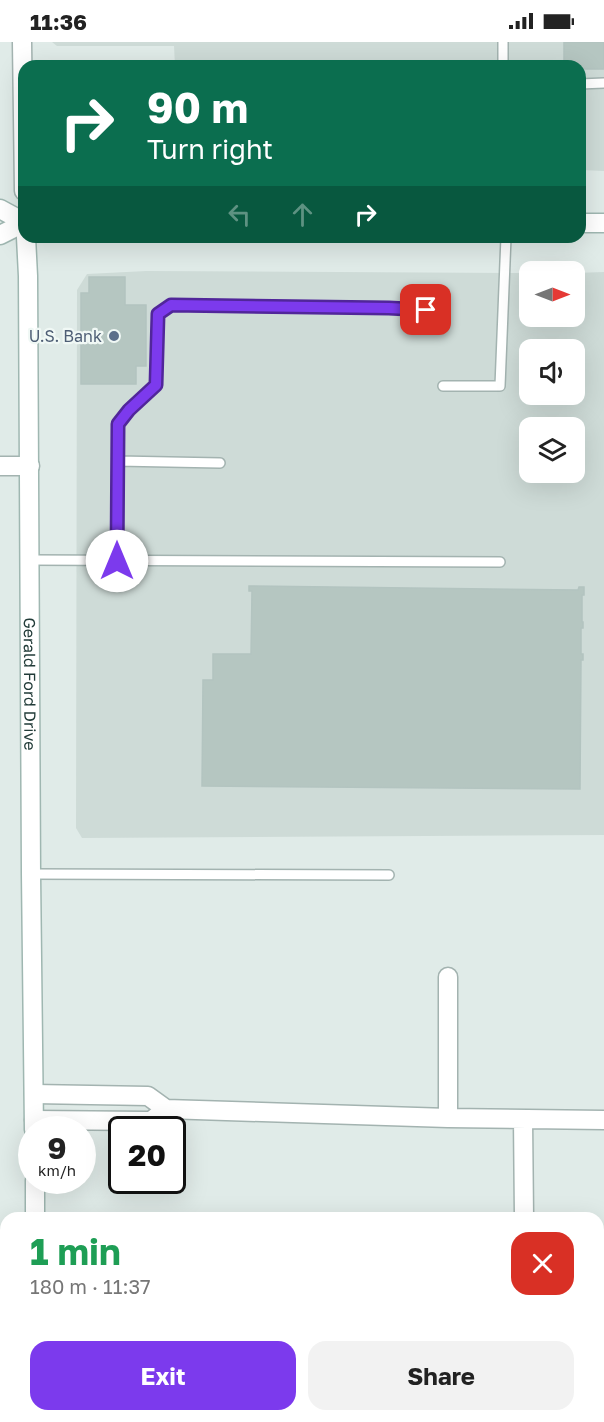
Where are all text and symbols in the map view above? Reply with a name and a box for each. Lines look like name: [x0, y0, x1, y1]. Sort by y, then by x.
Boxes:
text: 11:36: [30, 8, 87, 35]
text: 90 m: [147, 82, 248, 132]
icon: right: [48, 84, 126, 162]
text: Turn right: [147, 133, 273, 165]
icon: left: [223, 198, 256, 231]
icon: ahead: [286, 198, 319, 231]
icon: right: [349, 198, 382, 231]
north arrow: [519, 261, 585, 327]
map controls: [519, 261, 585, 483]
pin: [400, 284, 451, 335]
icon: arrive: [409, 293, 442, 326]
place label: U.S. Bank: [29, 326, 102, 346]
marker: U.S. Bank: [107, 329, 121, 343]
button: sound: [519, 339, 585, 405]
button: layers: [519, 417, 585, 483]
position arrow: [85, 529, 149, 593]
street label: Gerald Ford Drive: [20, 617, 40, 751]
speed limit sign: 20: [108, 1116, 186, 1194]
text: 9: [47, 1130, 67, 1166]
text: km/h: [38, 1161, 76, 1179]
text: 1 min: [30, 1230, 121, 1273]
button: close: [511, 1232, 574, 1295]
text: 180 m · 11:37: [30, 1274, 151, 1298]
button: Exit: [30, 1341, 296, 1410]
button: Share: [308, 1341, 574, 1410]

